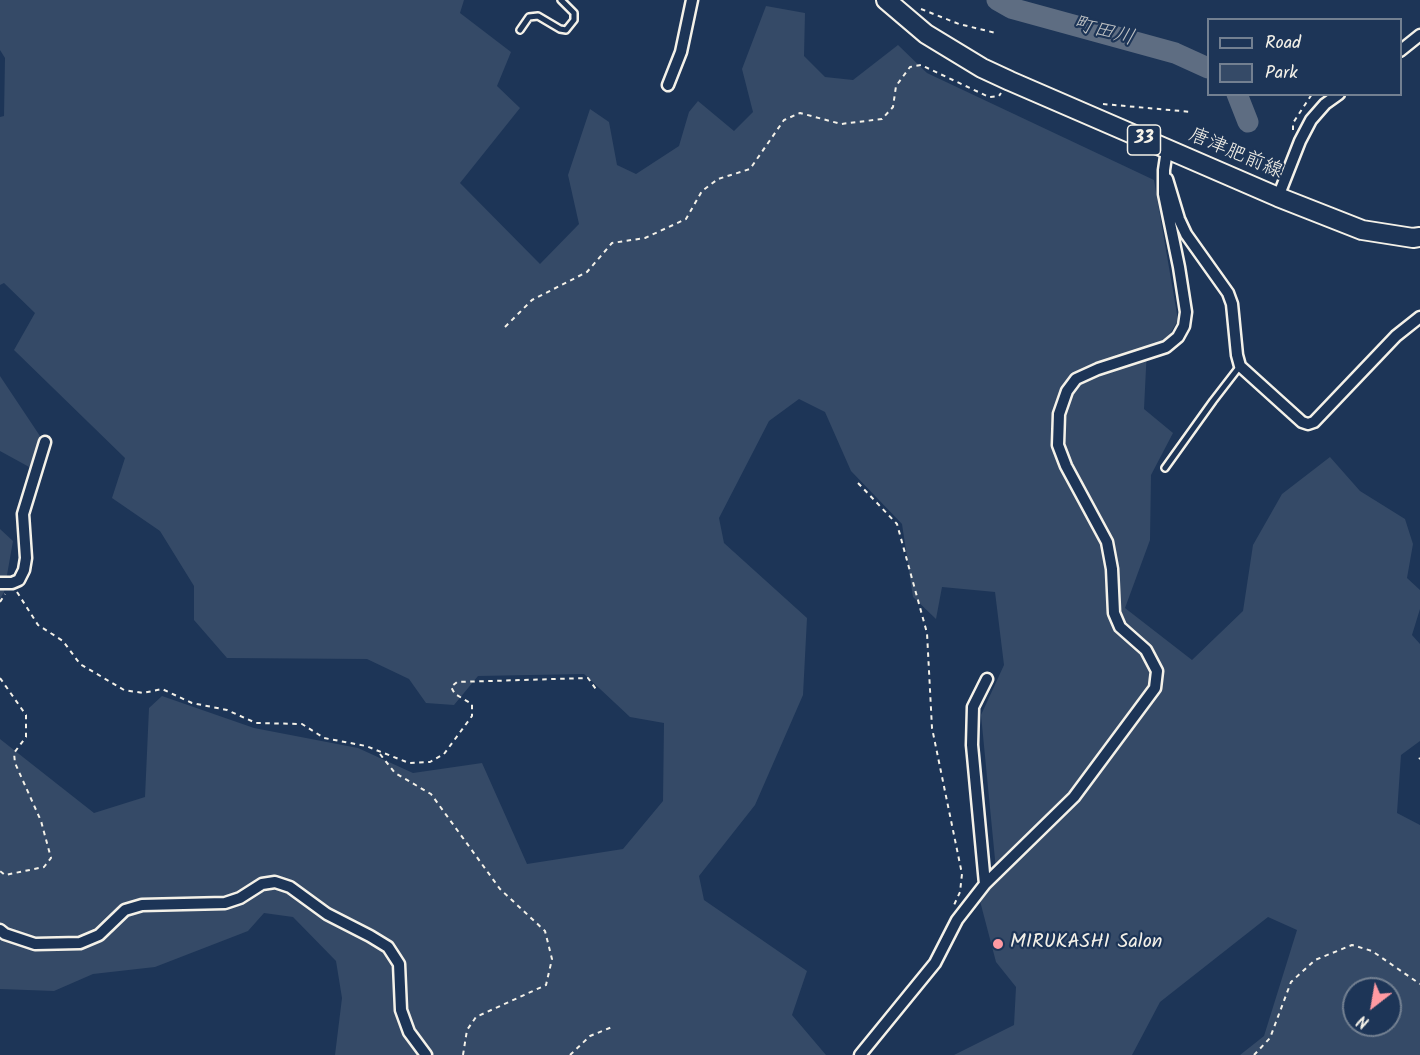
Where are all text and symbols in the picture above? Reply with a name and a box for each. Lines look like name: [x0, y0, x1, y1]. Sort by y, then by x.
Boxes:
water label: 町田川: [1069, 13, 1137, 53]
legend: [1207, 18, 1402, 96]
text: Road: [1265, 29, 1301, 58]
text: Park: [1265, 59, 1298, 88]
street label: 唐津肥前線: [1184, 124, 1286, 186]
road number: 33: [1128, 125, 1160, 155]
place label: MIRUKASHI Salon: [1010, 932, 1162, 956]
marker: MIRUKASHI Salon: [991, 937, 1005, 951]
north arrow: [1342, 977, 1402, 1037]
text: N: [1353, 1008, 1374, 1034]

